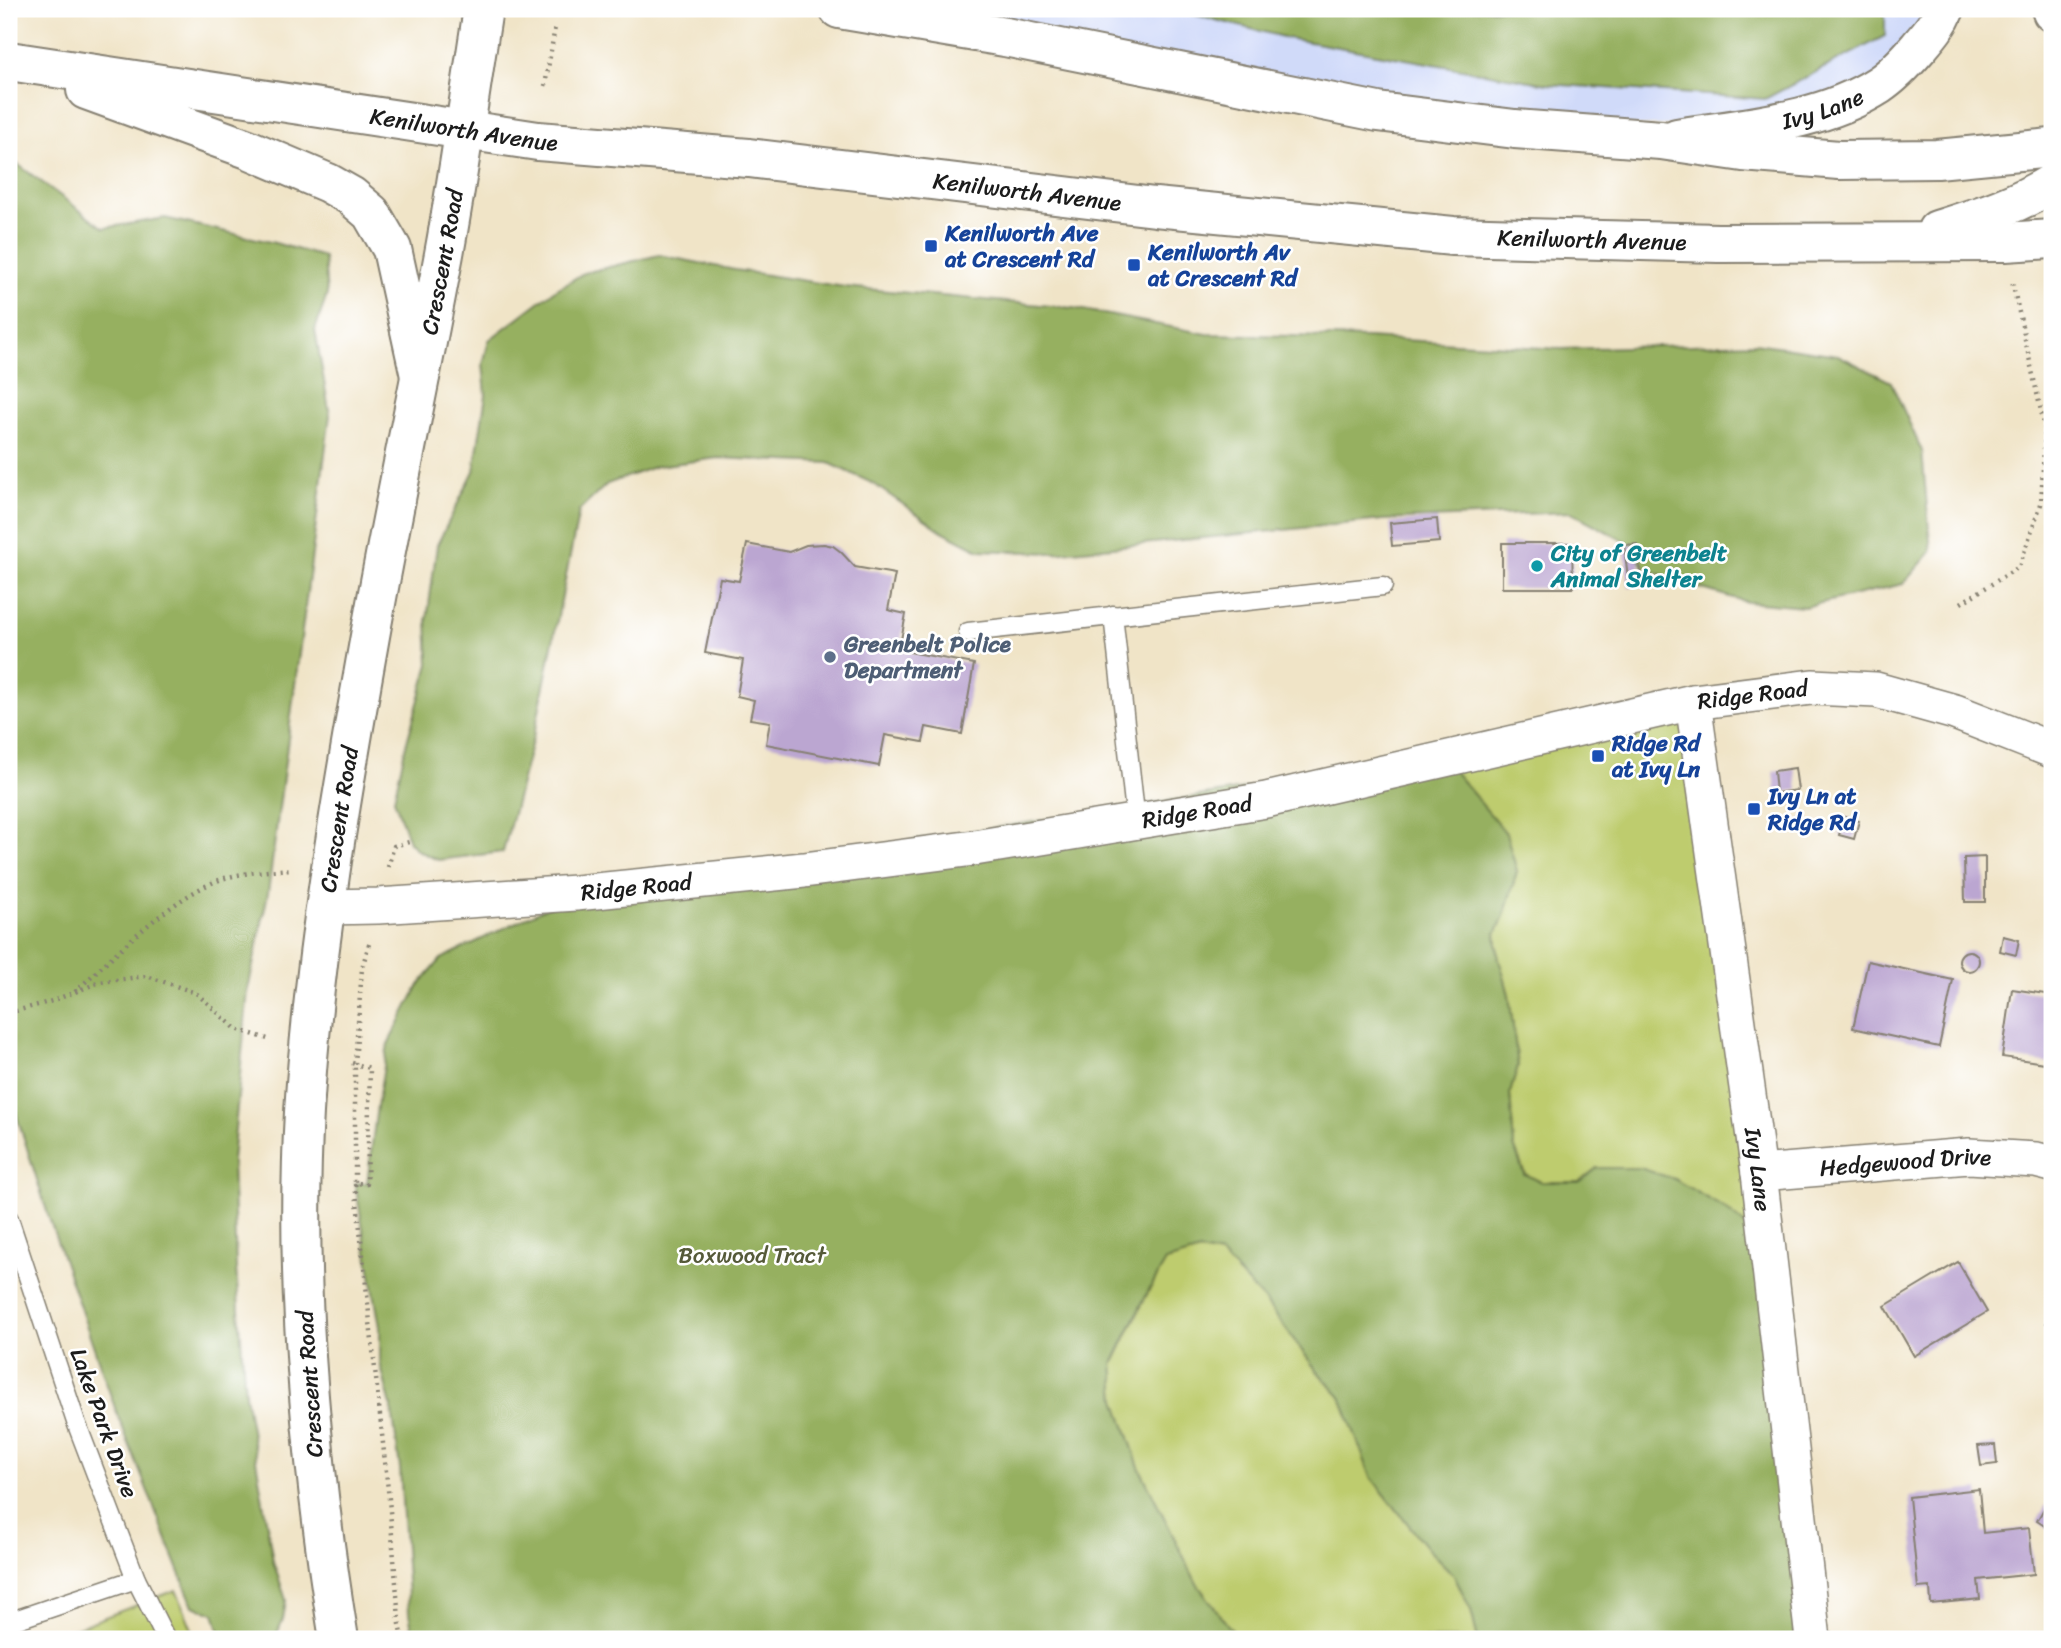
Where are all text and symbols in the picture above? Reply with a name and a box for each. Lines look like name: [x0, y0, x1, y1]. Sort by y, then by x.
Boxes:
street label: Ivy Lane: [1777, 76, 1871, 142]
street label: Kenilworth Avenue: [367, 95, 559, 163]
street label: Kenilworth Avenue: [931, 160, 1124, 223]
street label: Crescent Road: [408, 184, 476, 338]
place label: Kenilworth Ave at Crescent Rd: [944, 213, 1099, 280]
street label: Kenilworth Avenue: [1497, 217, 1687, 263]
place label: Kenilworth Av at Crescent Rd: [1147, 232, 1299, 299]
marker: Kenilworth Ave at Crescent Rd: [923, 238, 939, 254]
marker: Kenilworth Av at Crescent Rd: [1126, 257, 1142, 273]
place label: City of Greenbelt Animal Shelter: [1550, 533, 1727, 600]
marker: City of Greenbelt Animal Shelter: [1529, 558, 1545, 574]
place label: Greenbelt Police Department: [843, 624, 1012, 691]
marker: Greenbelt Police Department: [822, 649, 838, 665]
street label: Ridge Road: [1695, 667, 1812, 722]
place label: Ridge Rd at Ivy Ln: [1611, 723, 1702, 790]
street label: Crescent Road: [307, 742, 371, 895]
marker: Ridge Rd at Ivy Ln: [1590, 748, 1606, 764]
place label: Ivy Ln at Ridge Rd: [1767, 776, 1858, 843]
street label: Ridge Road: [1139, 782, 1257, 841]
marker: Ivy Ln at Ridge Rd: [1746, 801, 1762, 817]
street label: Ridge Road: [579, 861, 695, 913]
street label: Ivy Lane: [1732, 1124, 1784, 1214]
street label: Hedgewood Drive: [1818, 1135, 1993, 1189]
park label: Boxwood Tract: [678, 1235, 827, 1276]
street label: Crescent Road: [284, 1307, 336, 1459]
street label: Lake Park Drive: [58, 1342, 150, 1504]

